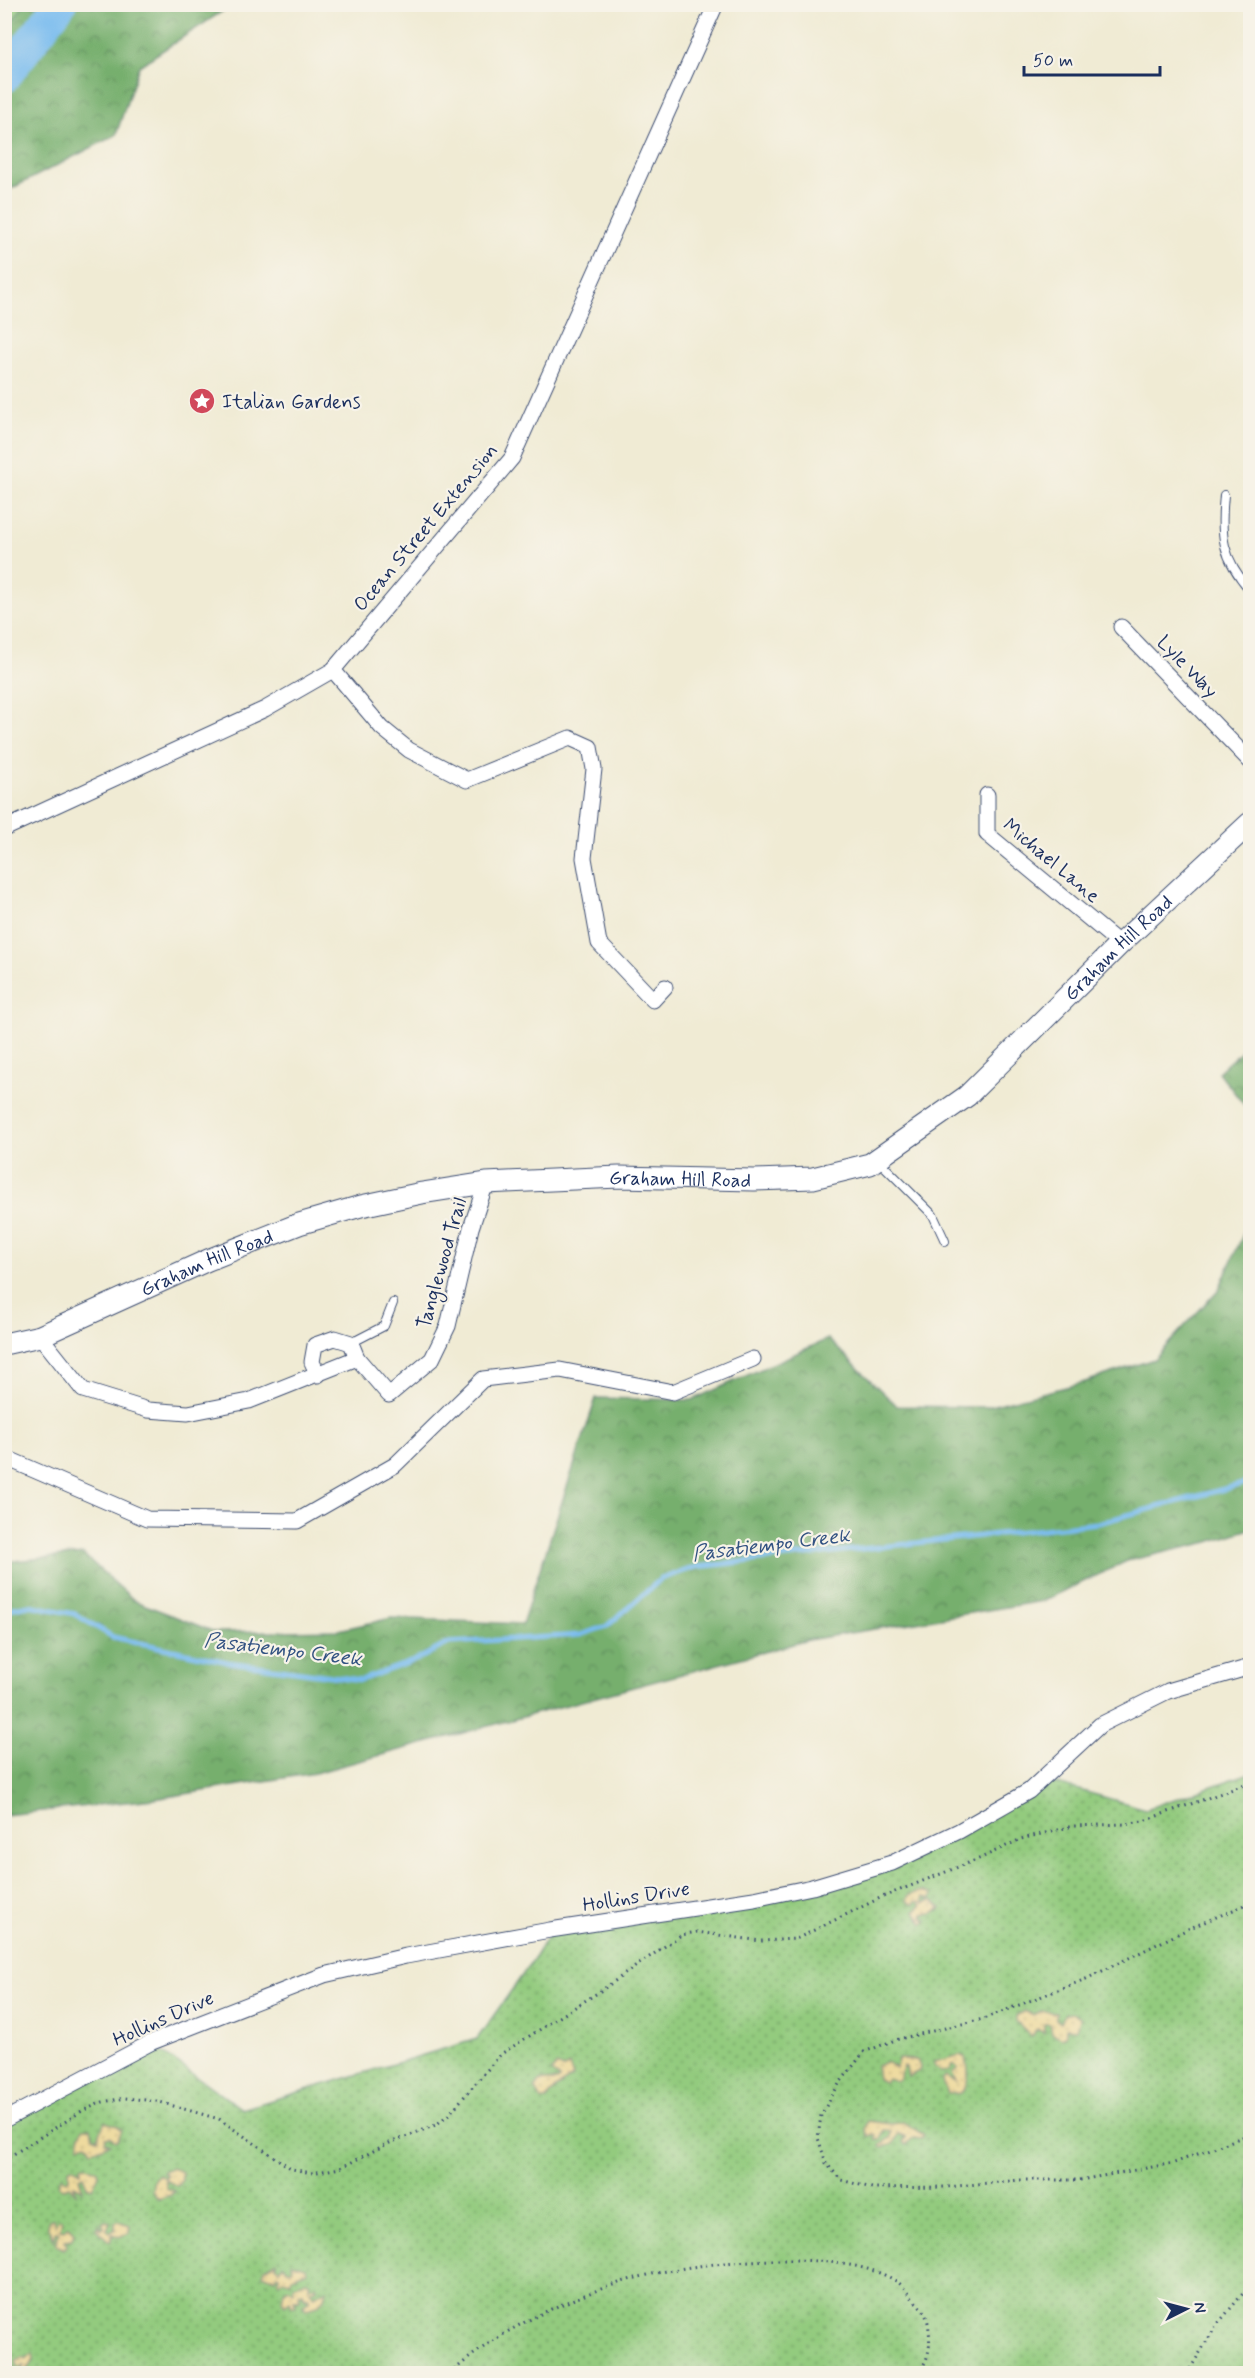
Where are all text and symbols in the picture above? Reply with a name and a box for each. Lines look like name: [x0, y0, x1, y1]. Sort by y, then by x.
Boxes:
scale bar: [1024, 39, 1160, 77]
text: 50 m: [1033, 49, 1073, 73]
place icon: Italian Gardens: [187, 386, 217, 416]
place label: Italian Gardens: [222, 389, 361, 416]
street label: Ocean Street Extension: [348, 438, 505, 618]
street label: Lyle Way: [1150, 630, 1224, 704]
street label: Michael Lane: [997, 813, 1105, 910]
street label: Graham Hill Road: [1058, 889, 1179, 1007]
street label: Graham Hill Road: [609, 1165, 751, 1195]
street label: Tanglewood Trail: [411, 1195, 475, 1332]
street label: Graham Hill Road: [136, 1224, 277, 1304]
water label: Pasatiempo Creek: [691, 1521, 853, 1569]
water label: Pasatiempo Creek: [203, 1626, 364, 1674]
street label: Hollins Drive: [581, 1876, 692, 1919]
street label: Hollins Drive: [109, 1985, 219, 2054]
north arrow: [1156, 2279, 1216, 2339]
text: N: [1188, 2301, 1210, 2314]

